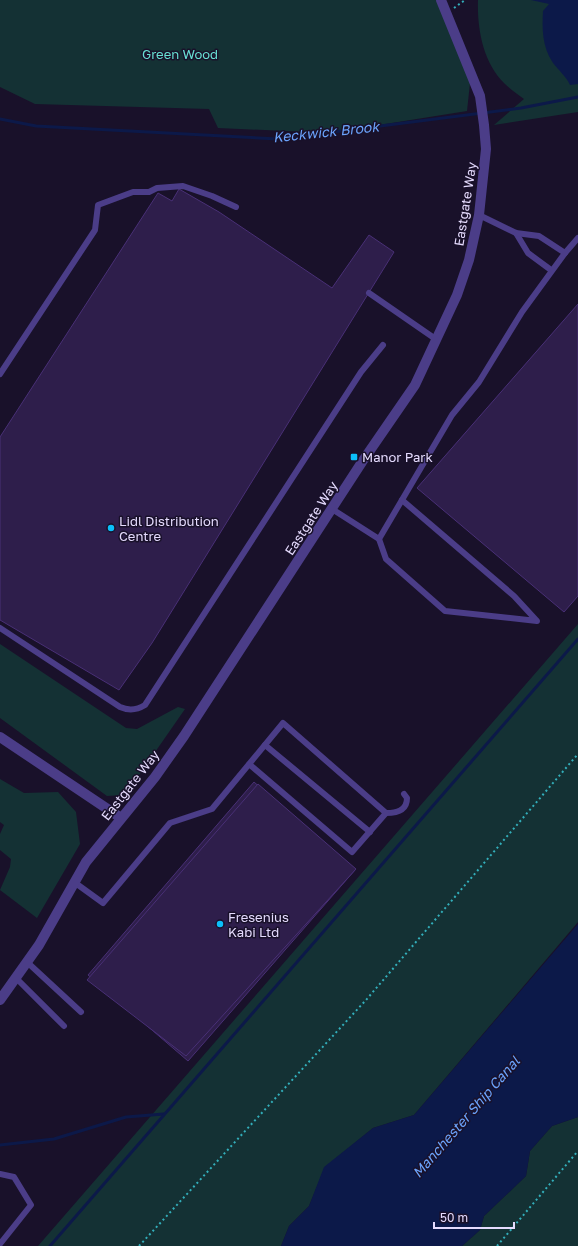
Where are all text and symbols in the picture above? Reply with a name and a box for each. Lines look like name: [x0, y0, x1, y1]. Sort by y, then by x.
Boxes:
park label: Green Wood: [142, 46, 218, 62]
water label: Keckwick Brook: [272, 117, 382, 146]
street label: Eastgate Way: [450, 160, 480, 247]
place label: Manor Park: [362, 449, 433, 465]
marker: Manor Park: [349, 452, 359, 462]
street label: Eastgate Way: [281, 477, 341, 558]
place label: Lidl Distribution Centre: [119, 513, 219, 544]
marker: Lidl Distribution Centre: [106, 523, 116, 533]
street label: Eastgate Way: [98, 746, 163, 823]
place label: Fresenius Kabi Ltd: [228, 909, 289, 940]
marker: Fresenius Kabi Ltd: [215, 919, 225, 929]
water label: Manchester Ship Canal: [408, 1052, 523, 1181]
scale bar: [434, 1204, 514, 1230]
text: 50 m: [440, 1210, 468, 1225]

